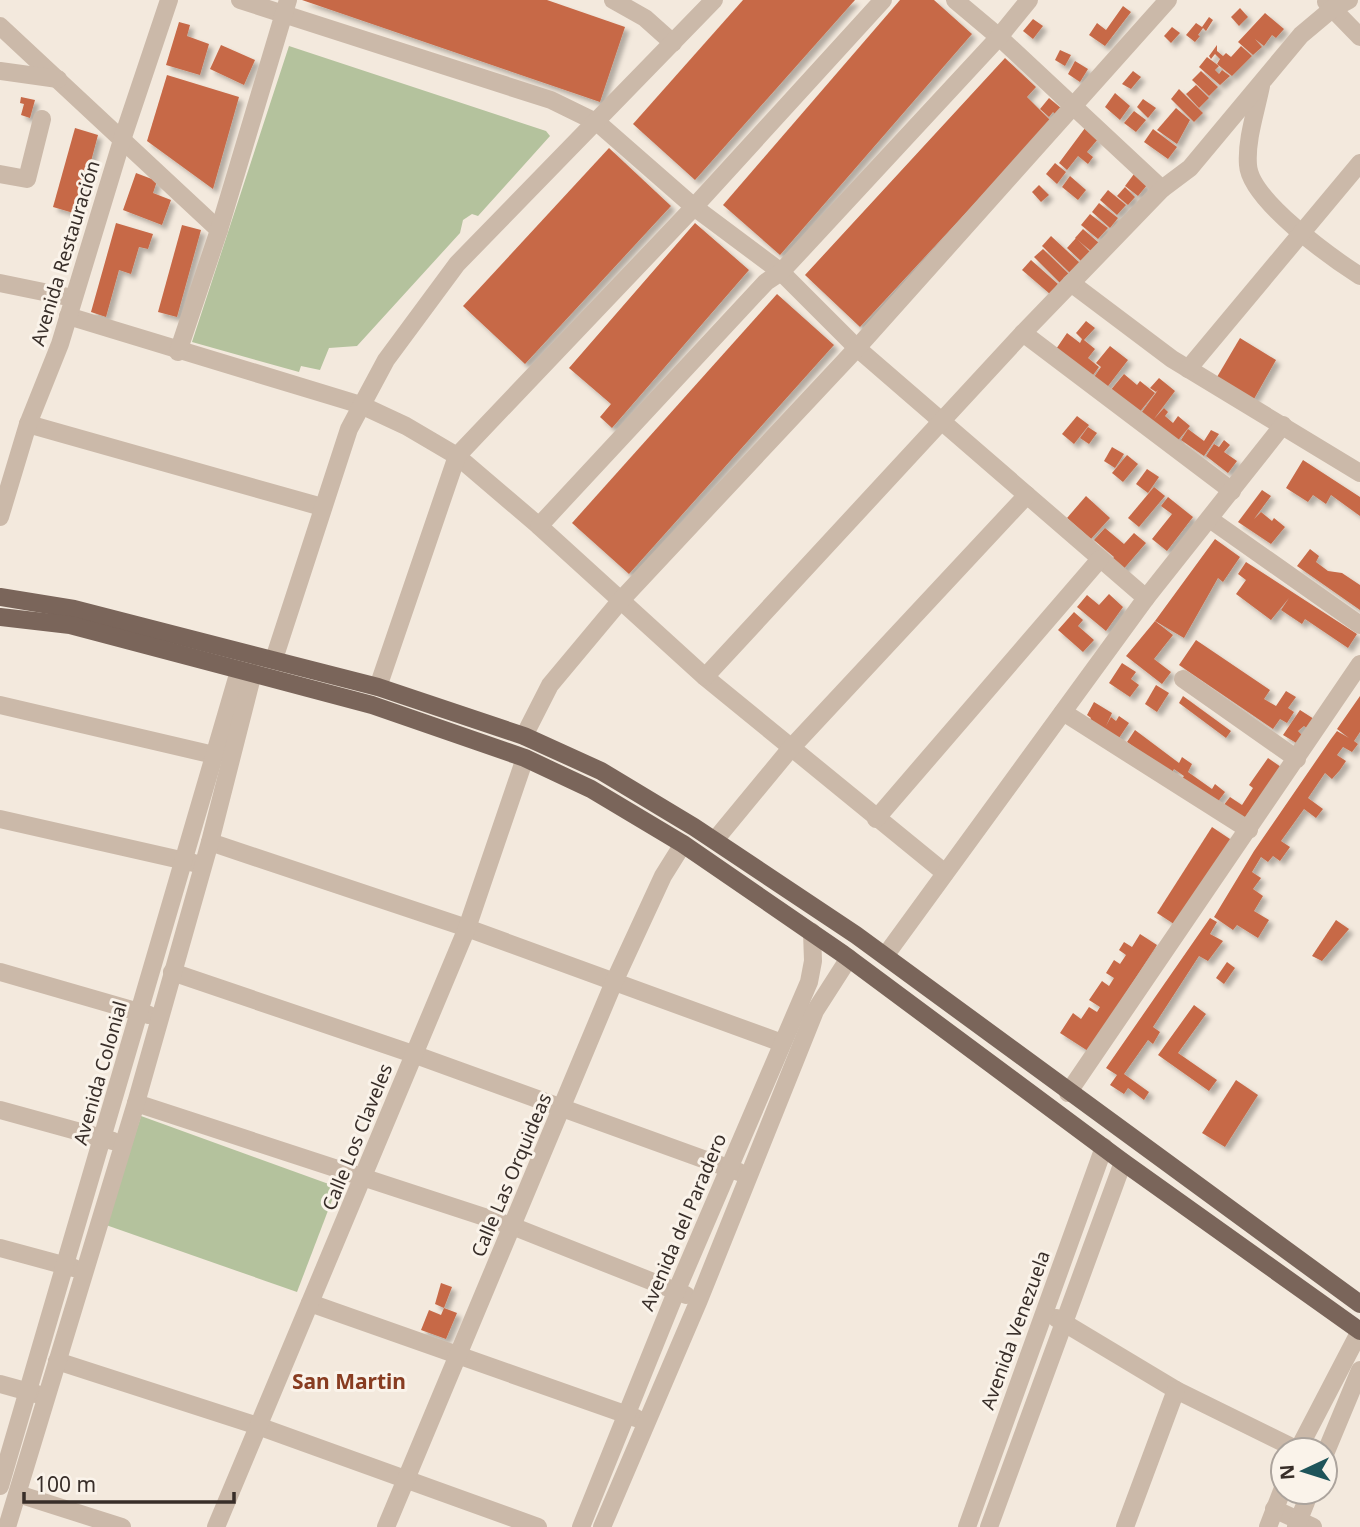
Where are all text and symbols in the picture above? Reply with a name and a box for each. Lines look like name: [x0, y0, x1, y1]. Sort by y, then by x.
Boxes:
street label: Avenida Restauración: [24, 157, 106, 349]
street label: Avenida Colonial: [67, 998, 133, 1148]
street label: Calle Los Claveles: [316, 1060, 398, 1214]
street label: Calle Las Orquideas: [465, 1089, 557, 1261]
street label: Avenida del Paradero: [634, 1129, 732, 1315]
street label: Avenida Venezuela: [974, 1247, 1056, 1413]
district label: San Martin: [292, 1367, 406, 1395]
north arrow: [1269, 1436, 1339, 1506]
scale bar: [24, 1460, 234, 1504]
text: N: [1274, 1464, 1301, 1481]
text: 100 m: [35, 1470, 96, 1498]

